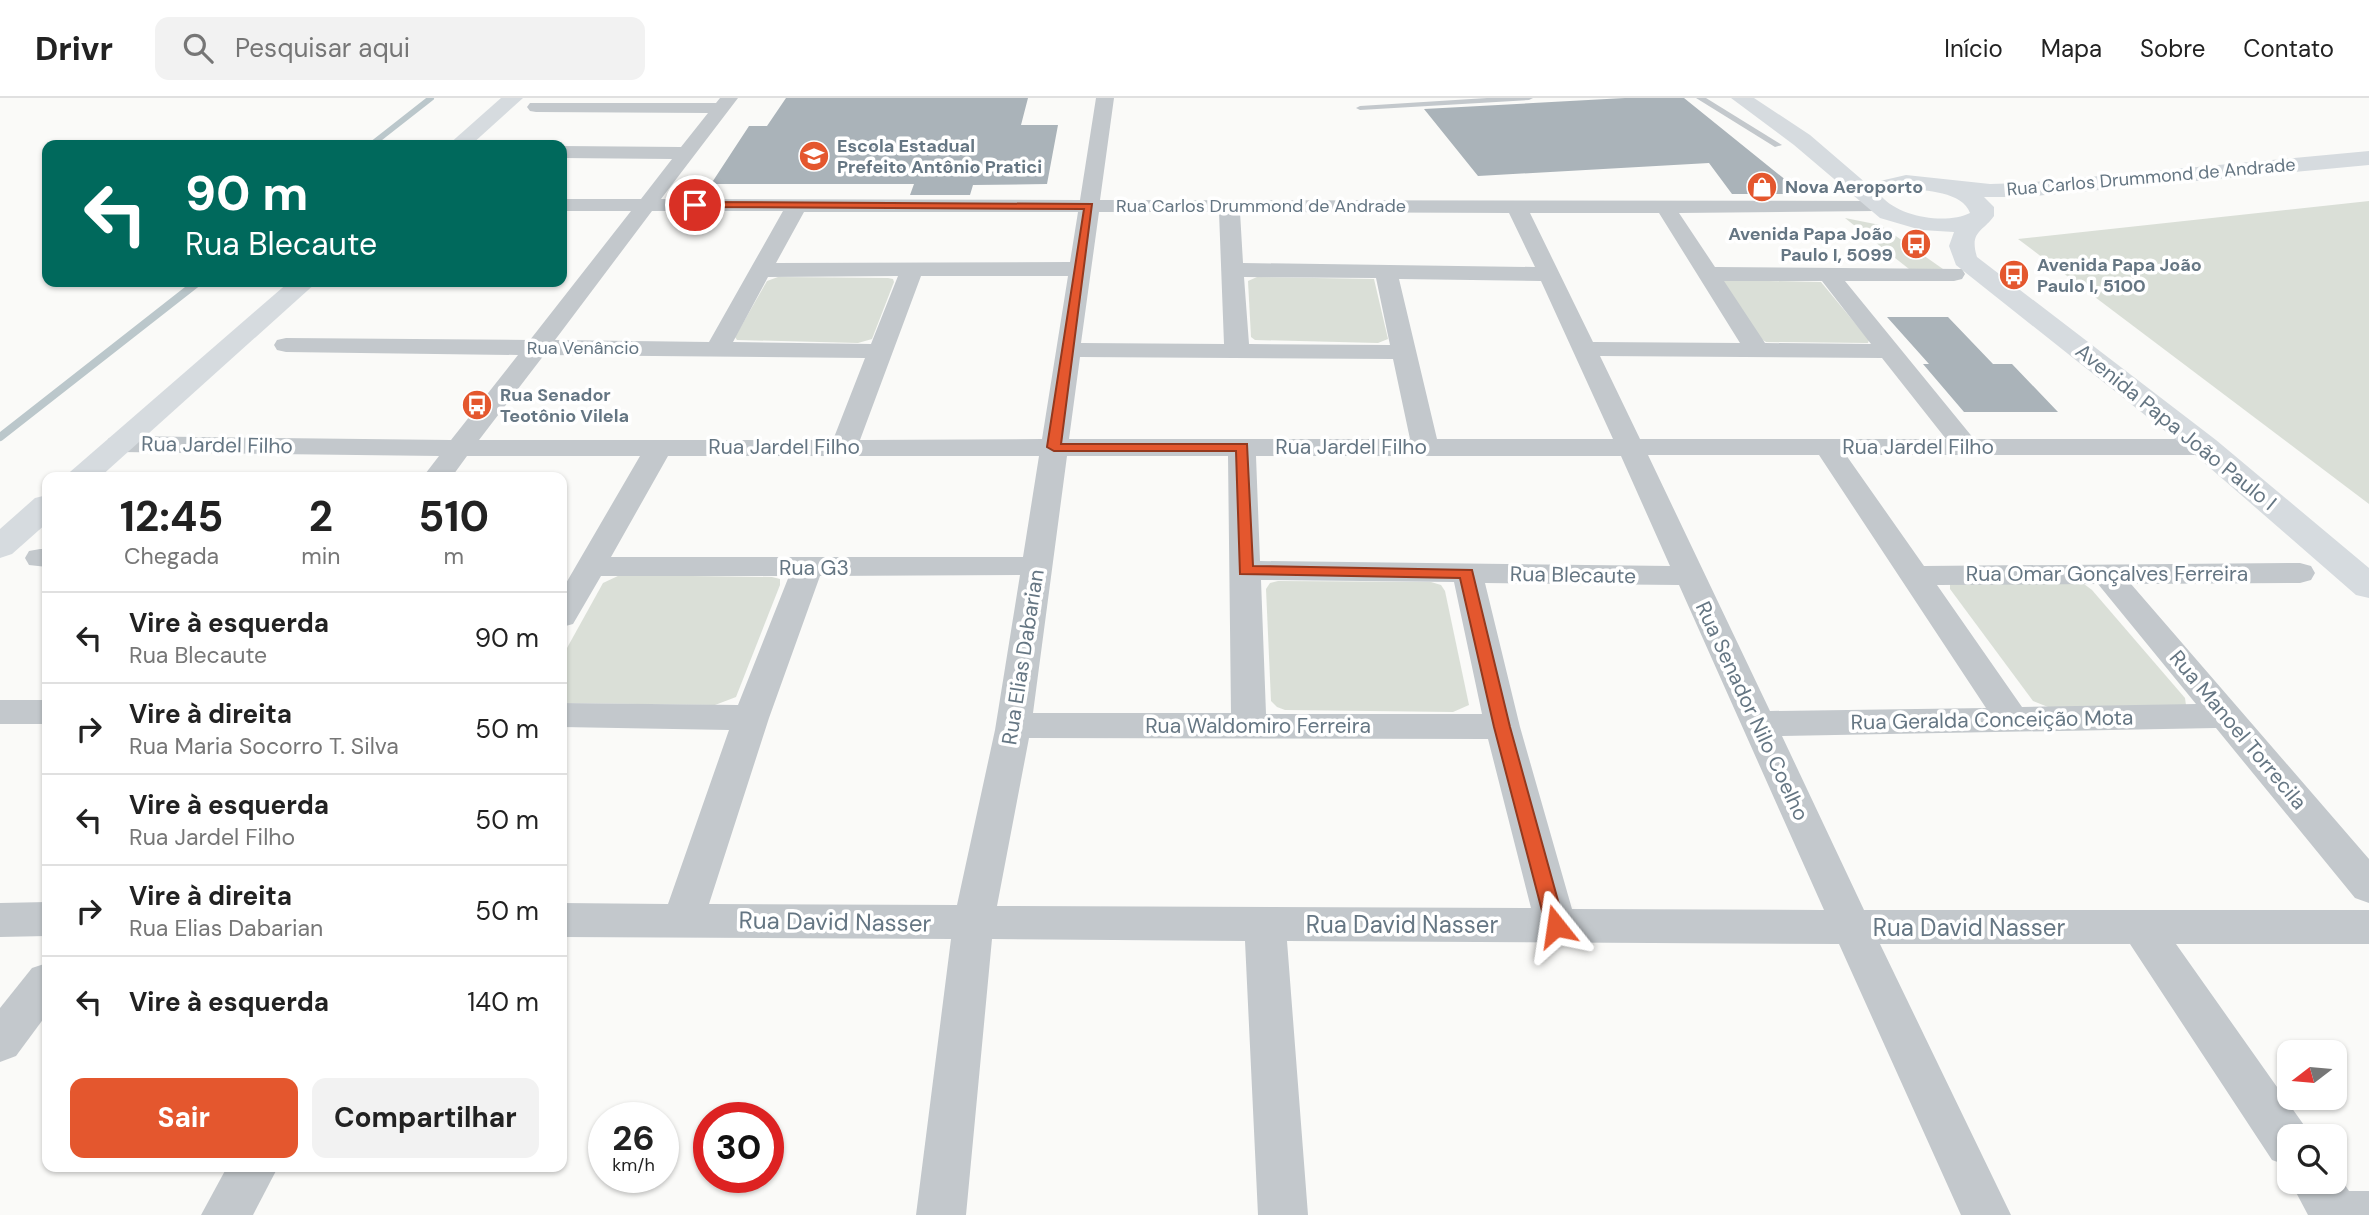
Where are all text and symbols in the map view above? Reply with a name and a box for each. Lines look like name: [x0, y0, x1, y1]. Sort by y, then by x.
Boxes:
search box: [155, 17, 645, 80]
text: Drivr: [35, 27, 113, 70]
icon: search: [179, 29, 217, 67]
text: Pesquisar aqui: [235, 31, 410, 65]
text: Início: [1944, 33, 2003, 64]
text: Mapa: [2041, 33, 2102, 64]
text: Sobre: [2140, 33, 2205, 64]
text: Contato: [2243, 33, 2334, 64]
place label: Escola Estadual Prefeito Antônio Pratici: [837, 134, 1042, 179]
school or university icon: Escola Estadual Prefeito Antônio Pratici: [797, 139, 831, 173]
street label: Rua Carlos Drummond de Andrade: [2006, 152, 2296, 202]
text: 90 m: [185, 161, 308, 225]
icon: left: [70, 168, 161, 259]
shop icon: Nova Aeroporto: [1745, 170, 1779, 204]
pin: [665, 175, 725, 235]
place label: Nova Aeroporto: [1785, 175, 1923, 199]
icon: arrive: [676, 186, 714, 224]
street label: Rua Carlos Drummond de Andrade: [1116, 194, 1406, 218]
place label: Avenida Papa João Paulo I, 5099: [1728, 222, 1893, 267]
text: Rua Blecaute: [185, 223, 377, 265]
bus stop icon: Avenida Papa João Paulo I, 5099: [1899, 227, 1933, 261]
place label: Avenida Papa João Paulo I, 5100: [2037, 253, 2202, 298]
bus stop icon: Avenida Papa João Paulo I, 5100: [1997, 258, 2031, 292]
street label: Rua Venâncio: [527, 336, 639, 360]
street label: Avenida Papa João Paulo I: [2070, 337, 2282, 517]
place label: Rua Senador Teotônio Vilela: [500, 383, 629, 428]
bus stop icon: Rua Senador Teotônio Vilela: [460, 388, 494, 422]
street label: Rua Jardel Filho: [141, 430, 293, 460]
street label: Rua Jardel Filho: [708, 433, 860, 461]
street label: Rua Jardel Filho: [1275, 433, 1427, 461]
street label: Rua Jardel Filho: [1842, 433, 1994, 461]
text: 12:45: [120, 489, 223, 544]
text: 2: [309, 489, 333, 544]
text: 510: [418, 489, 489, 544]
text: Chegada: [124, 541, 219, 571]
text: min: [301, 541, 340, 571]
text: m: [443, 541, 464, 571]
street label: Rua G3: [779, 554, 849, 582]
street label: Rua Blecaute: [1510, 560, 1636, 590]
street label: Rua Omar Gonçalves Ferreira: [1966, 560, 2248, 588]
street label: Rua Elias Dabarian: [995, 567, 1051, 747]
street label: Rua Senador Nilo Coelho: [1689, 597, 1815, 825]
text: Vire à esquerda: [129, 606, 329, 640]
icon: left: [70, 619, 108, 657]
text: 90 m: [475, 621, 539, 655]
text: Rua Blecaute: [129, 640, 267, 670]
street label: Rua Manoel Torrecila: [2163, 644, 2313, 816]
text: Vire à direita: [129, 697, 292, 731]
street label: Rua Geralda Conceição Mota: [1850, 704, 2134, 736]
icon: right: [70, 710, 108, 748]
text: 50 m: [475, 712, 539, 746]
street label: Rua Waldomiro Ferreira: [1145, 712, 1371, 740]
text: Rua Maria Socorro T. Silva: [129, 731, 399, 761]
text: Vire à esquerda: [129, 788, 329, 822]
icon: left: [70, 801, 108, 839]
text: 50 m: [475, 803, 539, 837]
text: Rua Jardel Filho: [129, 822, 295, 852]
text: Vire à direita: [129, 879, 292, 913]
position arrow: [1519, 889, 1593, 963]
icon: right: [70, 892, 108, 930]
text: 50 m: [475, 894, 539, 928]
street label: Rua David Nasser: [738, 904, 932, 939]
street label: Rua David Nasser: [1306, 909, 1498, 940]
street label: Rua David Nasser: [1873, 912, 2065, 943]
text: Rua Elias Dabarian: [129, 913, 323, 943]
icon: left: [70, 983, 108, 1021]
text: Vire à esquerda: [129, 985, 329, 1019]
text: 140 m: [467, 985, 539, 1019]
north arrow: [2277, 1040, 2347, 1110]
map controls: [2277, 1040, 2347, 1194]
button: Sair: [70, 1078, 298, 1158]
button: Compartilhar: [312, 1078, 539, 1158]
speed limit sign: 30: [693, 1102, 784, 1193]
text: 26: [612, 1115, 655, 1161]
button: search: [2277, 1124, 2347, 1194]
text: km/h: [612, 1153, 655, 1177]

